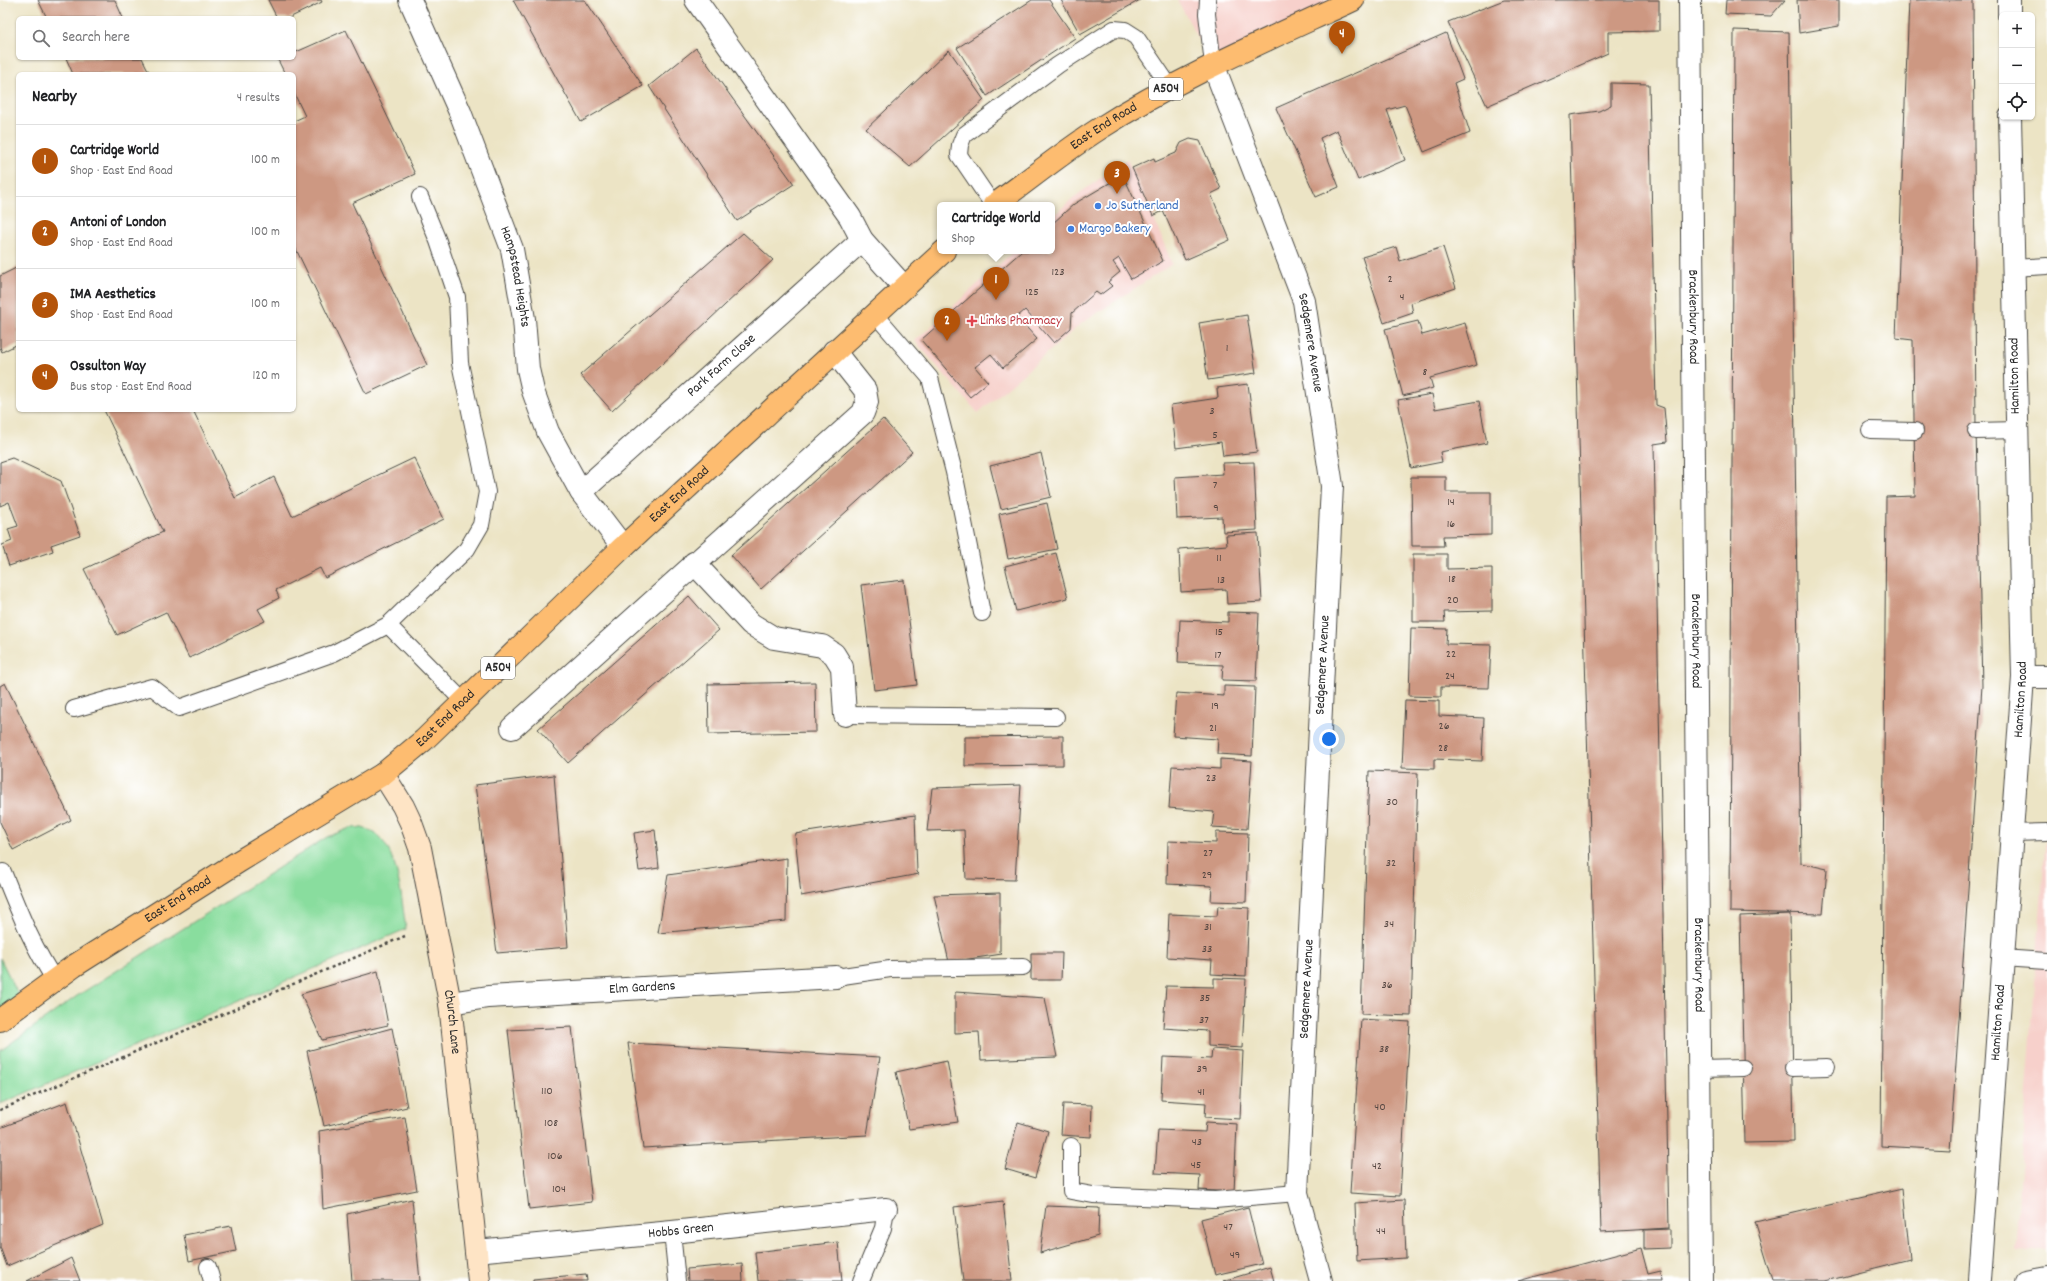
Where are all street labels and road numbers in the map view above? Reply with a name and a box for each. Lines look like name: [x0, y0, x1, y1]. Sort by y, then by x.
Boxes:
road number: A504: [1149, 78, 1183, 100]
street label: East End Road: [1066, 98, 1141, 155]
street label: Hampstead Heights: [494, 223, 535, 328]
street label: Brackenbury Road: [1682, 269, 1703, 365]
street label: Sedgemere Avenue: [1292, 290, 1328, 394]
street label: Park Farm Close: [683, 329, 761, 402]
street label: Hamilton Road: [2004, 338, 2026, 414]
street label: East End Road: [645, 462, 714, 528]
street label: Brackenbury Road: [1685, 593, 1706, 688]
street label: Sedgemere Avenue: [1310, 615, 1336, 715]
road number: A504: [481, 657, 515, 679]
street label: Hamilton Road: [2009, 661, 2033, 738]
street label: East End Road: [412, 685, 480, 753]
street label: East End Road: [141, 871, 216, 929]
street label: Brackenbury Road: [1688, 917, 1709, 1012]
street label: Sedgemere Avenue: [1294, 939, 1320, 1039]
street label: Elm Gardens: [608, 976, 676, 1000]
street label: Hamilton Road: [1986, 984, 2011, 1062]
street label: Church Lane: [438, 988, 465, 1055]
street label: Hobbs Green: [647, 1218, 715, 1244]

